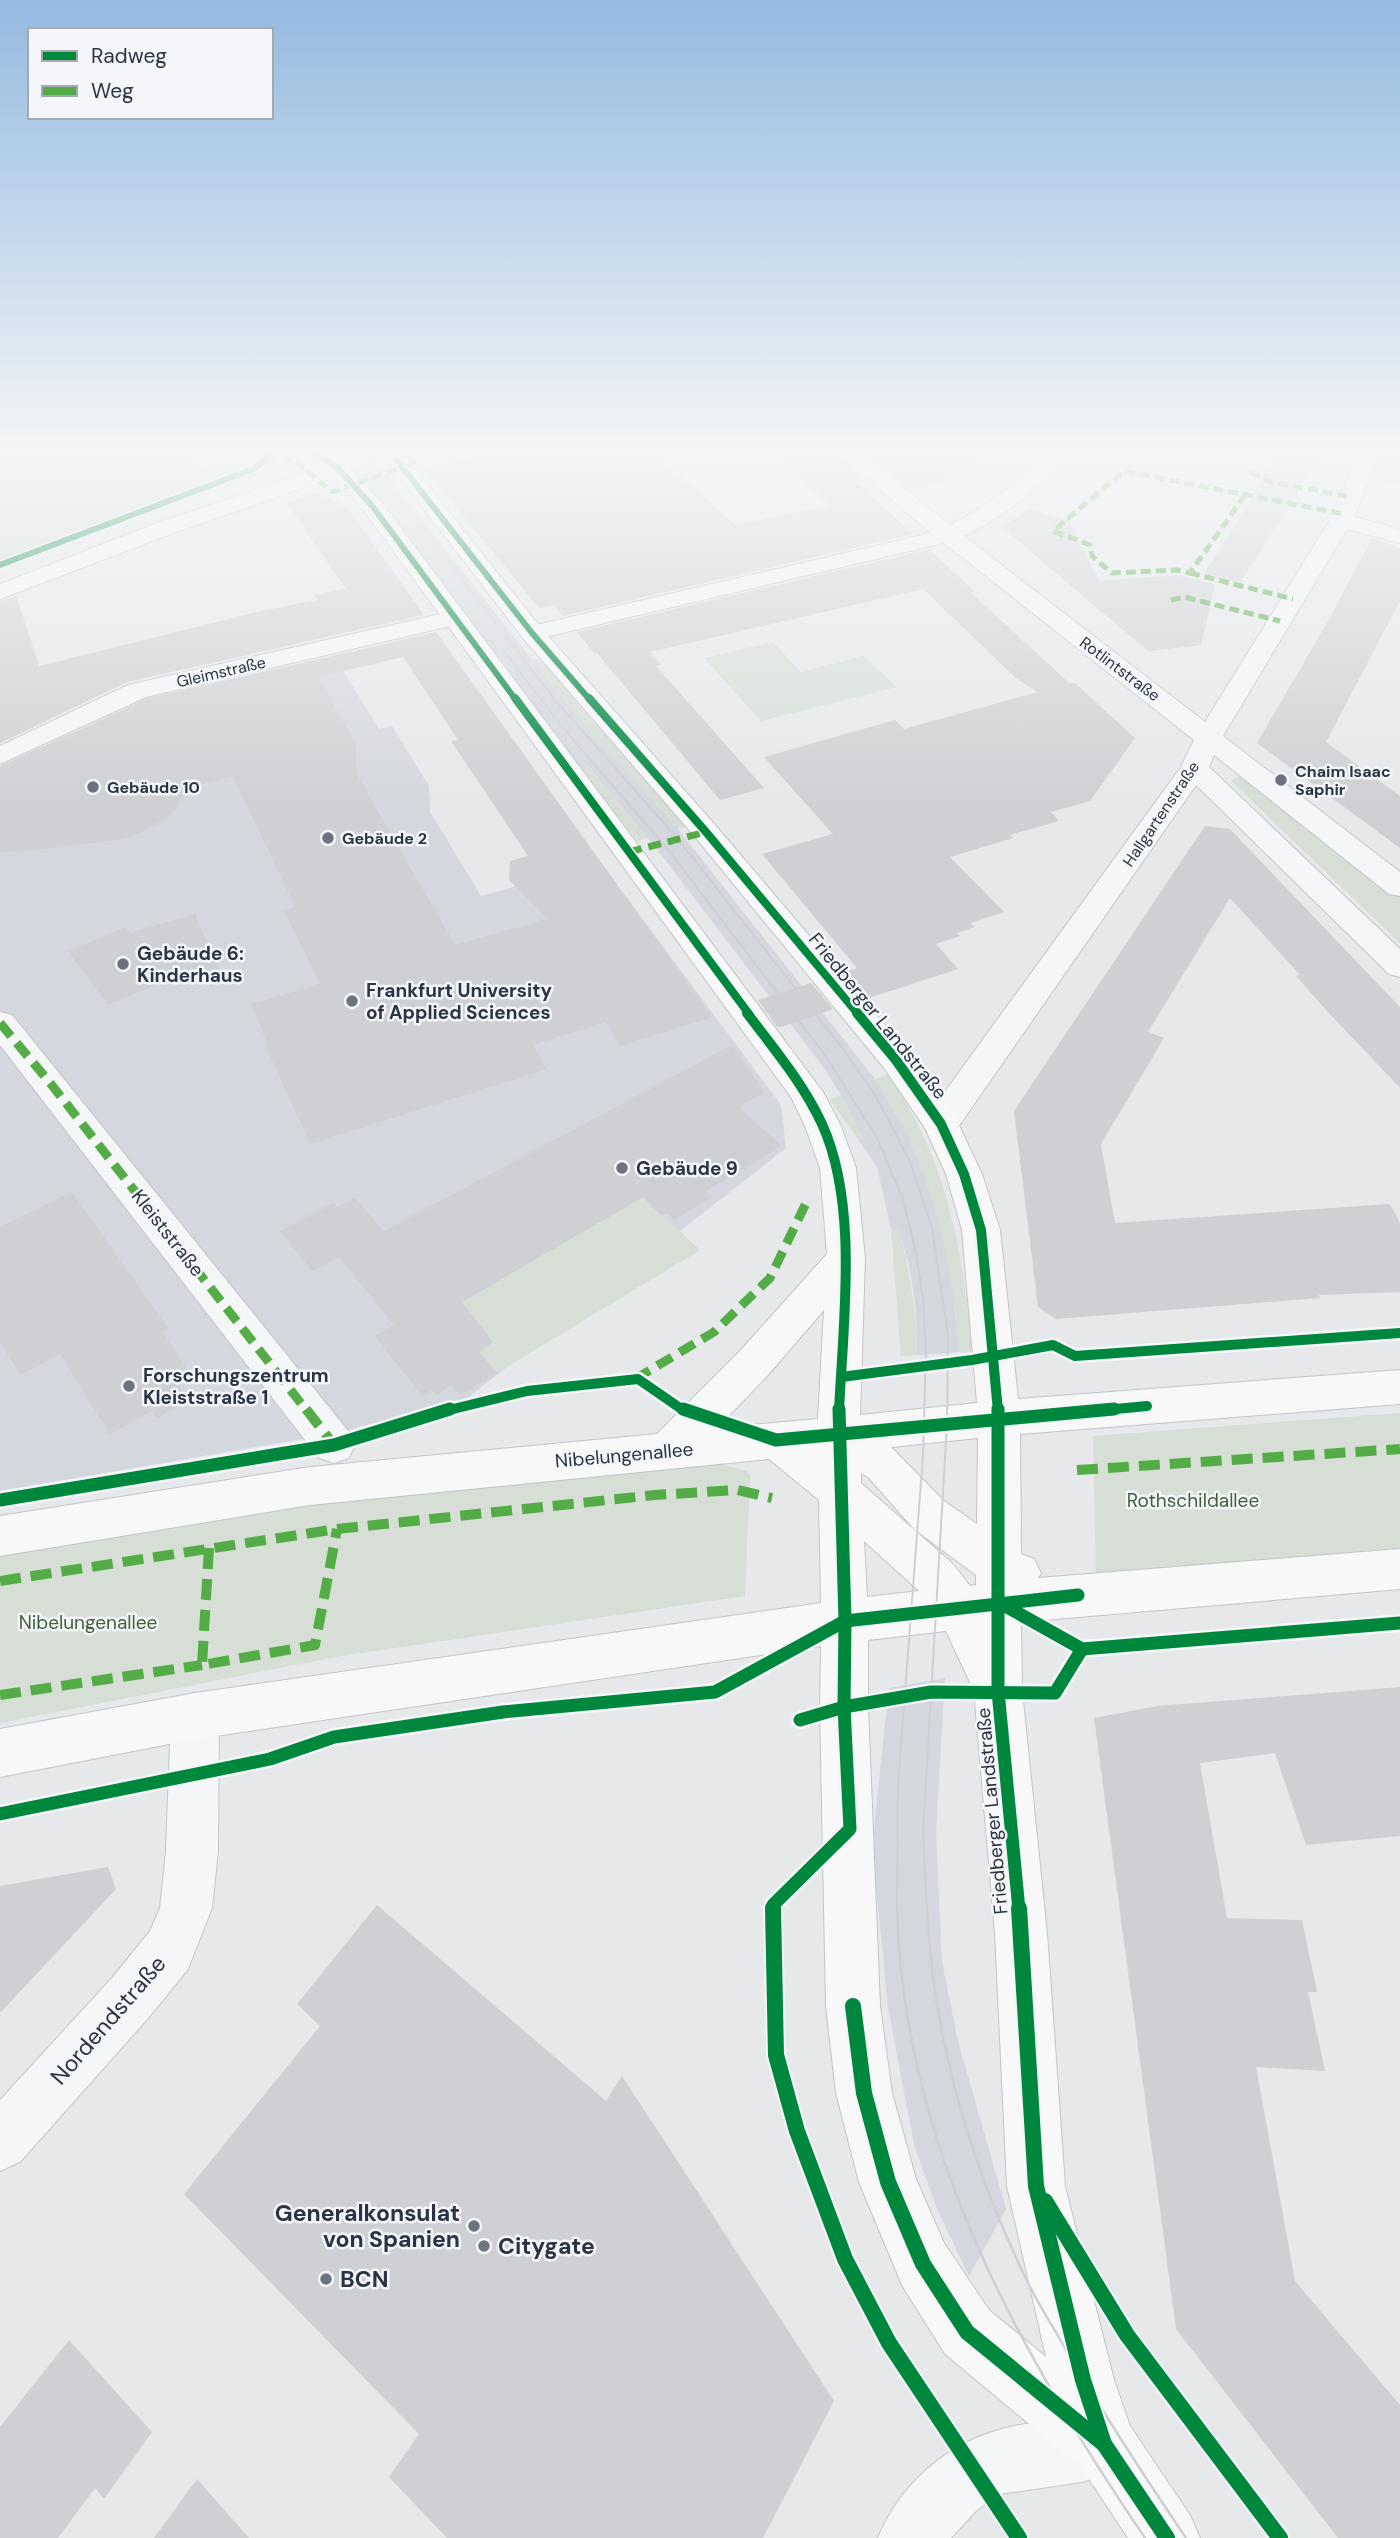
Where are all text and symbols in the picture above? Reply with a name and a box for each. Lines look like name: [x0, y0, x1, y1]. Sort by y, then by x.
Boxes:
legend: [28, 28, 273, 119]
text: Radweg: [91, 42, 167, 70]
text: Weg: [91, 77, 134, 105]
street label: Rotlintstraße: [1076, 632, 1164, 706]
street label: Gleimstraße: [174, 652, 268, 692]
street label: Hallgartenstraße: [1118, 757, 1204, 871]
place label: Chaim Isaac Saphir: [1295, 761, 1391, 800]
marker: Chaim Isaac Saphir: [1273, 772, 1289, 788]
place label: Gebäude 10: [107, 777, 200, 798]
marker: Gebäude 10: [85, 779, 101, 795]
place label: Gebäude 2: [342, 828, 427, 849]
marker: Gebäude 2: [320, 830, 336, 846]
street label: Friedberger Landstraße: [803, 928, 953, 1104]
place label: Gebäude 6: Kinderhaus: [137, 941, 244, 988]
marker: Gebäude 6: Kinderhaus: [115, 956, 131, 972]
place label: Frankfurt University of Applied Sciences: [366, 978, 552, 1025]
marker: Frankfurt University of Applied Sciences: [344, 993, 360, 1009]
place label: Gebäude 9: [636, 1156, 738, 1181]
marker: Gebäude 9: [614, 1160, 630, 1176]
street label: Kleiststraße: [126, 1184, 210, 1282]
place label: Forschungszentrum Kleiststraße 1: [143, 1363, 329, 1410]
marker: Forschungszentrum Kleiststraße 1: [121, 1378, 137, 1394]
street label: Nibelungenallee: [554, 1437, 694, 1473]
park label: Rothschildallee: [1127, 1488, 1259, 1513]
park label: Nibelungenallee: [19, 1610, 157, 1635]
street label: Friedberger Landstraße: [971, 1707, 1013, 1915]
street label: Nordendstraße: [44, 1949, 172, 2091]
place label: Generalkonsulat von Spanien: [275, 2198, 460, 2254]
marker: Generalkonsulat von Spanien: [466, 2218, 482, 2234]
place label: Citygate: [498, 2231, 595, 2261]
marker: Citygate: [476, 2238, 492, 2254]
place label: BCN: [340, 2264, 388, 2294]
marker: BCN: [318, 2271, 334, 2287]

